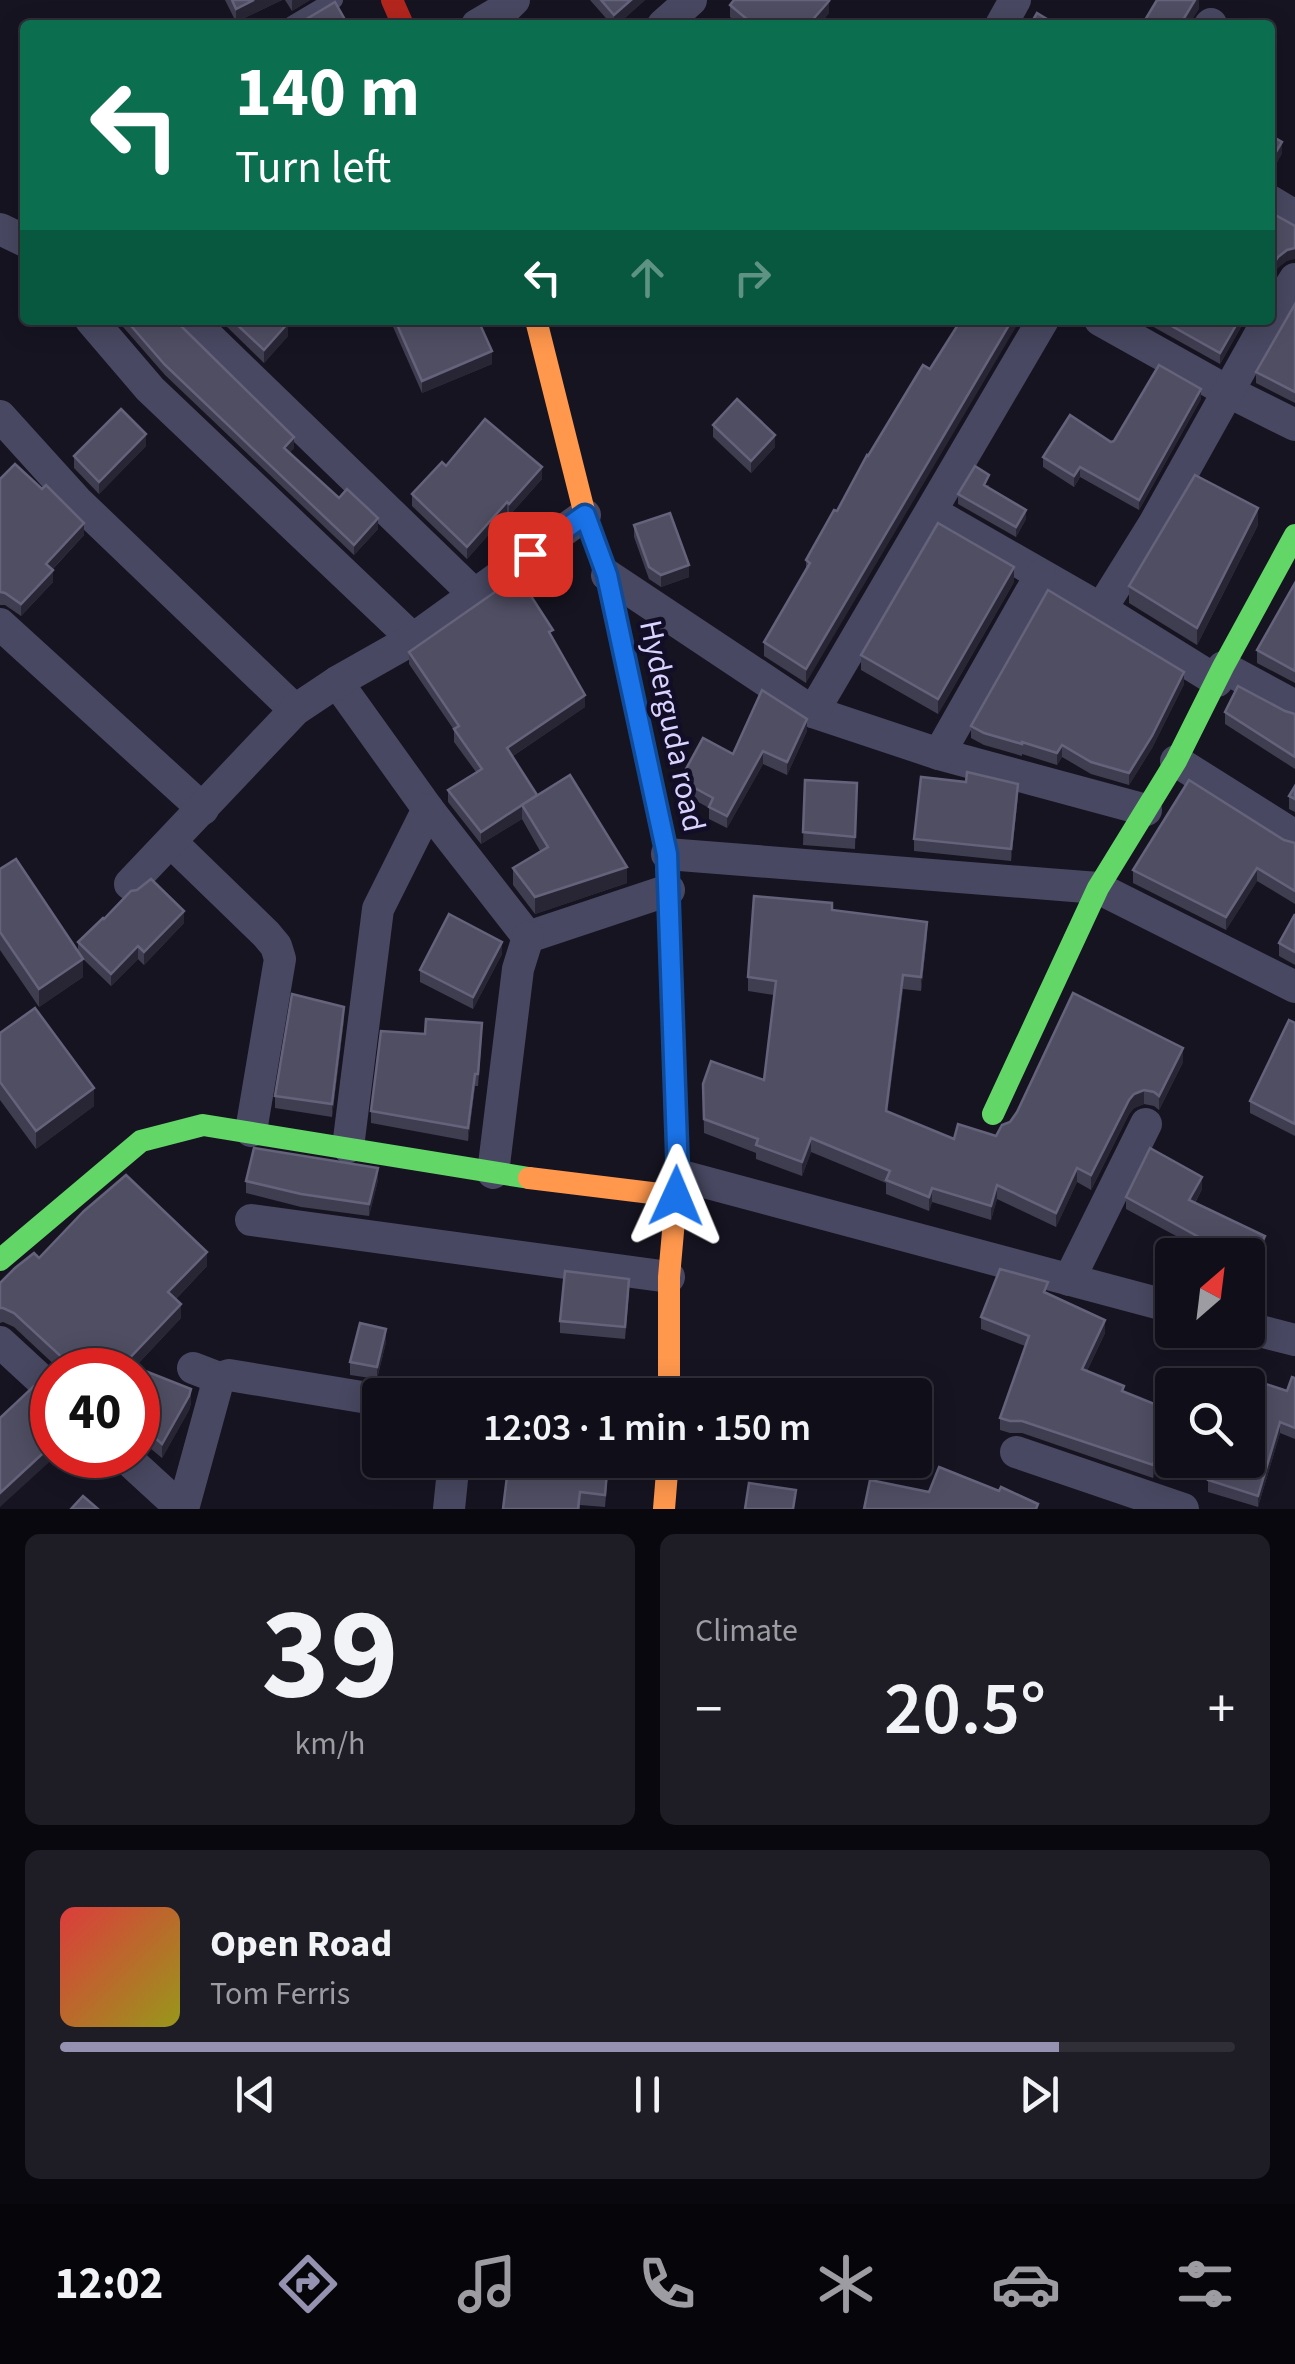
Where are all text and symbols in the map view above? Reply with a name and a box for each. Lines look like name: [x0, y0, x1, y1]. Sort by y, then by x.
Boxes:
text: 140 m: [235, 43, 420, 143]
icon: left: [70, 60, 200, 190]
text: Turn left: [235, 136, 391, 200]
icon: left: [515, 250, 570, 305]
icon: ahead: [620, 250, 675, 305]
icon: right: [725, 250, 780, 305]
pin: [488, 512, 573, 597]
icon: arrive: [503, 527, 558, 582]
street label: Hyderguda road: [627, 616, 717, 836]
position arrow: [624, 1144, 728, 1248]
north arrow: [1155, 1238, 1265, 1348]
map controls: [1155, 1238, 1265, 1478]
speed limit sign: 40: [30, 1348, 160, 1478]
button: search: [1155, 1368, 1265, 1478]
text: 12:03 · 1 min · 150 m: [483, 1401, 811, 1455]
text: 39: [261, 1563, 399, 1748]
text: Climate: [695, 1608, 798, 1654]
text: 20.5°: [884, 1656, 1046, 1763]
text: −: [695, 1671, 722, 1749]
text: +: [1208, 1671, 1235, 1749]
text: km/h: [295, 1721, 365, 1767]
text: Open Road: [210, 1917, 392, 1971]
text: Tom Ferris: [210, 1971, 350, 2017]
icon: previous: [228, 2067, 283, 2122]
icon: pause: [620, 2067, 675, 2122]
icon: next: [1012, 2067, 1067, 2122]
icon: directions: [273, 2249, 343, 2319]
icon: music: [452, 2249, 522, 2319]
icon: phone: [632, 2249, 702, 2319]
icon: climate: [811, 2249, 881, 2319]
icon: car: [991, 2249, 1061, 2319]
icon: filters: [1170, 2249, 1240, 2319]
text: 12:02: [55, 2252, 163, 2316]

